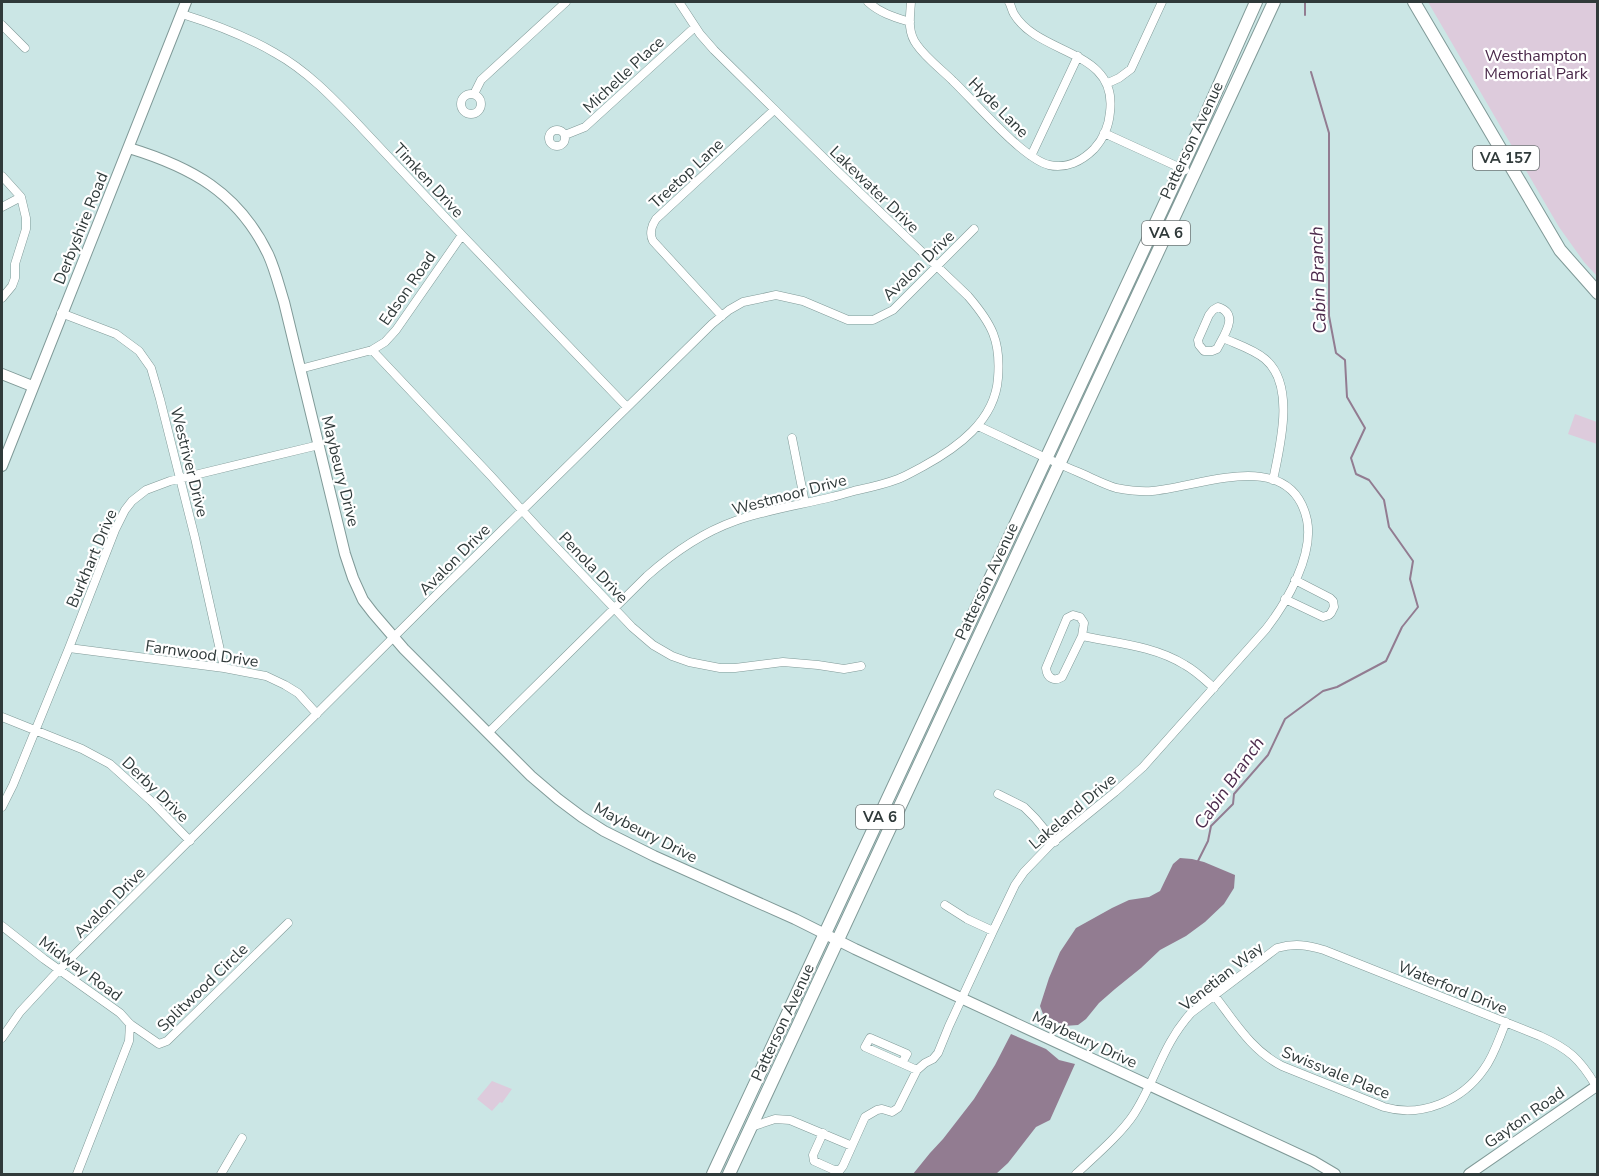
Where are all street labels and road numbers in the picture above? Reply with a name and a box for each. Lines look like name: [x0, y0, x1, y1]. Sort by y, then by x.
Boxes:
street label: Michelle Place: [578, 31, 669, 118]
street label: Hyde Lane: [963, 73, 1033, 143]
street label: Patterson Avenue: [1155, 78, 1229, 203]
street label: Treetop Lane: [645, 134, 728, 214]
street label: Timken Drive: [388, 139, 469, 223]
street label: Lakewater Drive: [825, 141, 924, 238]
road number: VA 157: [1473, 146, 1539, 170]
street label: Derbyshire Road: [48, 169, 113, 288]
road number: VA 6: [1142, 221, 1190, 245]
street label: Avalon Drive: [878, 226, 960, 306]
street label: Edson Road: [374, 247, 441, 330]
street label: Westriver Drive: [165, 405, 213, 519]
street label: Maybeury Drive: [316, 413, 364, 529]
street label: Westmoor Drive: [730, 469, 849, 521]
street label: Burkhart Drive: [61, 506, 123, 611]
street label: Avalon Drive: [414, 519, 495, 600]
street label: Patterson Avenue: [950, 519, 1024, 644]
street label: Penola Drive: [554, 527, 633, 608]
street label: Farnwood Drive: [144, 635, 260, 673]
street label: Derby Drive: [117, 752, 194, 827]
street label: Lakeland Drive: [1025, 769, 1121, 855]
street label: Maybeury Drive: [590, 797, 701, 868]
road number: VA 6: [856, 805, 904, 829]
street label: Avalon Drive: [69, 862, 150, 943]
street label: Midway Road: [34, 931, 127, 1007]
street label: Venetian Way: [1174, 937, 1269, 1017]
street label: Splitwood Circle: [152, 939, 253, 1037]
street label: Waterford Drive: [1395, 956, 1511, 1020]
street label: Patterson Avenue: [746, 960, 820, 1085]
street label: Maybeury Drive: [1028, 1006, 1141, 1074]
street label: Swissvale Place: [1278, 1041, 1393, 1105]
street label: Gayton Road: [1480, 1082, 1569, 1154]

